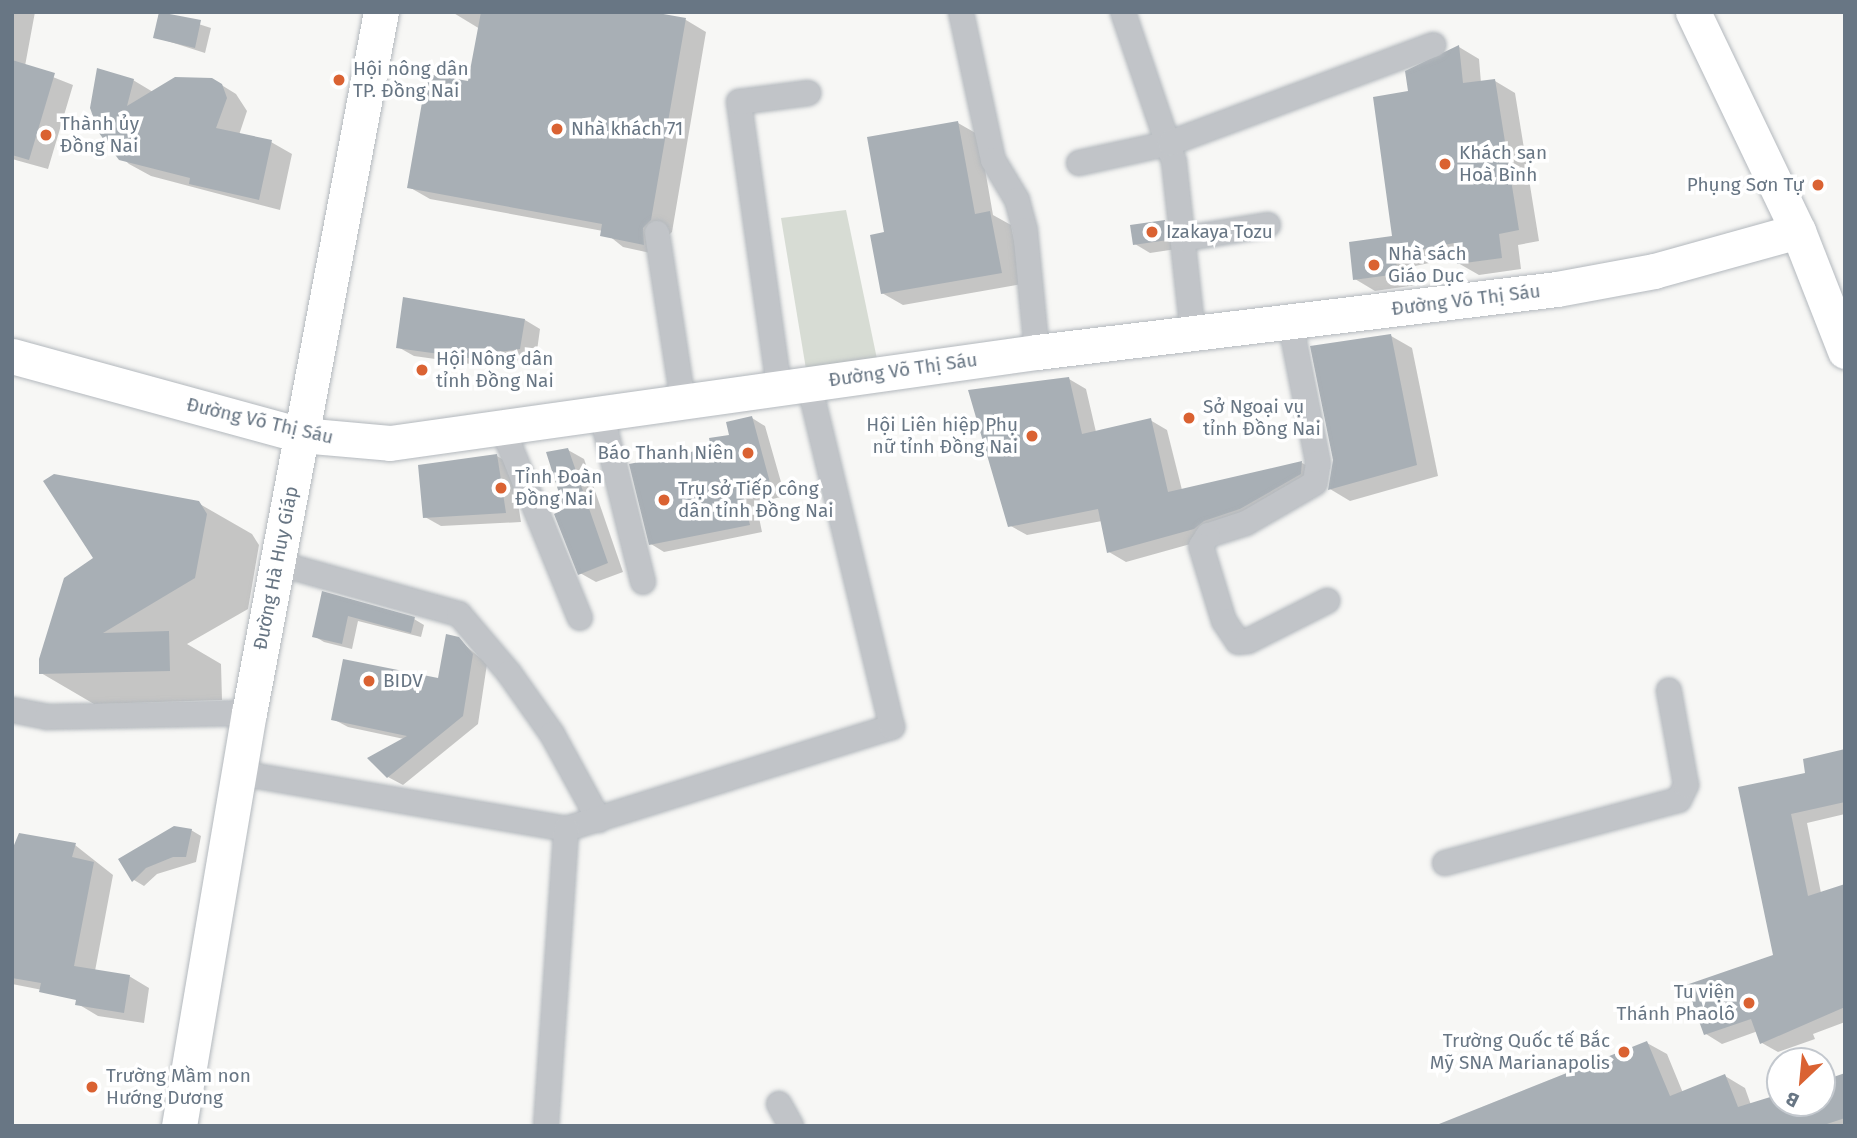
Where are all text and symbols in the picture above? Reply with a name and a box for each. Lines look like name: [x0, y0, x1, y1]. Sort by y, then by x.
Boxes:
place label: Hội nông dân TP. Đồng Nai: [353, 58, 469, 102]
marker: Hội nông dân TP. Đồng Nai: [331, 72, 347, 88]
place label: Thành ủy Đồng Nai: [60, 113, 139, 157]
place label: Nhà khách 71: [571, 118, 683, 140]
marker: Nhà khách 71: [549, 121, 565, 137]
marker: Thành ủy Đồng Nai: [38, 127, 54, 143]
place label: Khách sạn Hoà Bình: [1459, 142, 1547, 186]
marker: Khách sạn Hoà Bình: [1437, 156, 1453, 172]
place label: Phụng Sơn Tự: [1687, 174, 1804, 196]
marker: Phụng Sơn Tự: [1810, 177, 1826, 193]
place label: Izakaya Tozu: [1166, 221, 1273, 243]
marker: Izakaya Tozu: [1144, 224, 1160, 240]
place label: Nhà sách Giáo Dục: [1388, 243, 1467, 287]
marker: Nhà sách Giáo Dục: [1366, 257, 1382, 273]
street label: Đường Võ Thị Sáu: [1390, 280, 1542, 320]
place label: Hội Nông dân tỉnh Đồng Nai: [436, 348, 554, 392]
street label: Đường Võ Thị Sáu: [827, 348, 979, 392]
marker: Hội Nông dân tỉnh Đồng Nai: [414, 362, 430, 378]
street label: Đường Võ Thị Sáu: [184, 393, 336, 449]
place label: Sở Ngoại vụ tỉnh Đồng Nai: [1203, 396, 1321, 440]
marker: Sở Ngoại vụ tỉnh Đồng Nai: [1181, 410, 1197, 426]
place label: Hội Liên hiệp Phụ nữ tỉnh Đồng Nai: [866, 414, 1018, 458]
marker: Hội Liên hiệp Phụ nữ tỉnh Đồng Nai: [1024, 428, 1040, 444]
place label: Báo Thanh Niên: [598, 442, 734, 464]
marker: Báo Thanh Niên: [740, 445, 756, 461]
place label: Tỉnh Đoàn Đồng Nai: [515, 466, 602, 510]
place label: Trụ sở Tiếp công dân tỉnh Đồng Nai: [678, 478, 834, 522]
marker: Tỉnh Đoàn Đồng Nai: [493, 480, 509, 496]
street label: Đường Hà Huy Giáp: [249, 484, 303, 652]
marker: Trụ sở Tiếp công dân tỉnh Đồng Nai: [656, 492, 672, 508]
place label: BIDV: [383, 670, 423, 692]
marker: BIDV: [361, 673, 377, 689]
place label: Tu viện Thánh Phaolô: [1617, 981, 1735, 1025]
marker: Tu viện Thánh Phaolô: [1741, 995, 1757, 1011]
place label: Trường Quốc tế Bắc Mỹ SNA Marianapolis: [1430, 1030, 1610, 1074]
marker: Trường Quốc tế Bắc Mỹ SNA Marianapolis: [1616, 1044, 1632, 1060]
north arrow: [1766, 1047, 1836, 1117]
place label: Trường Mầm non Hướng Dương: [106, 1065, 251, 1109]
marker: Trường Mầm non Hướng Dương: [84, 1079, 100, 1095]
text: B: [1782, 1087, 1803, 1112]

